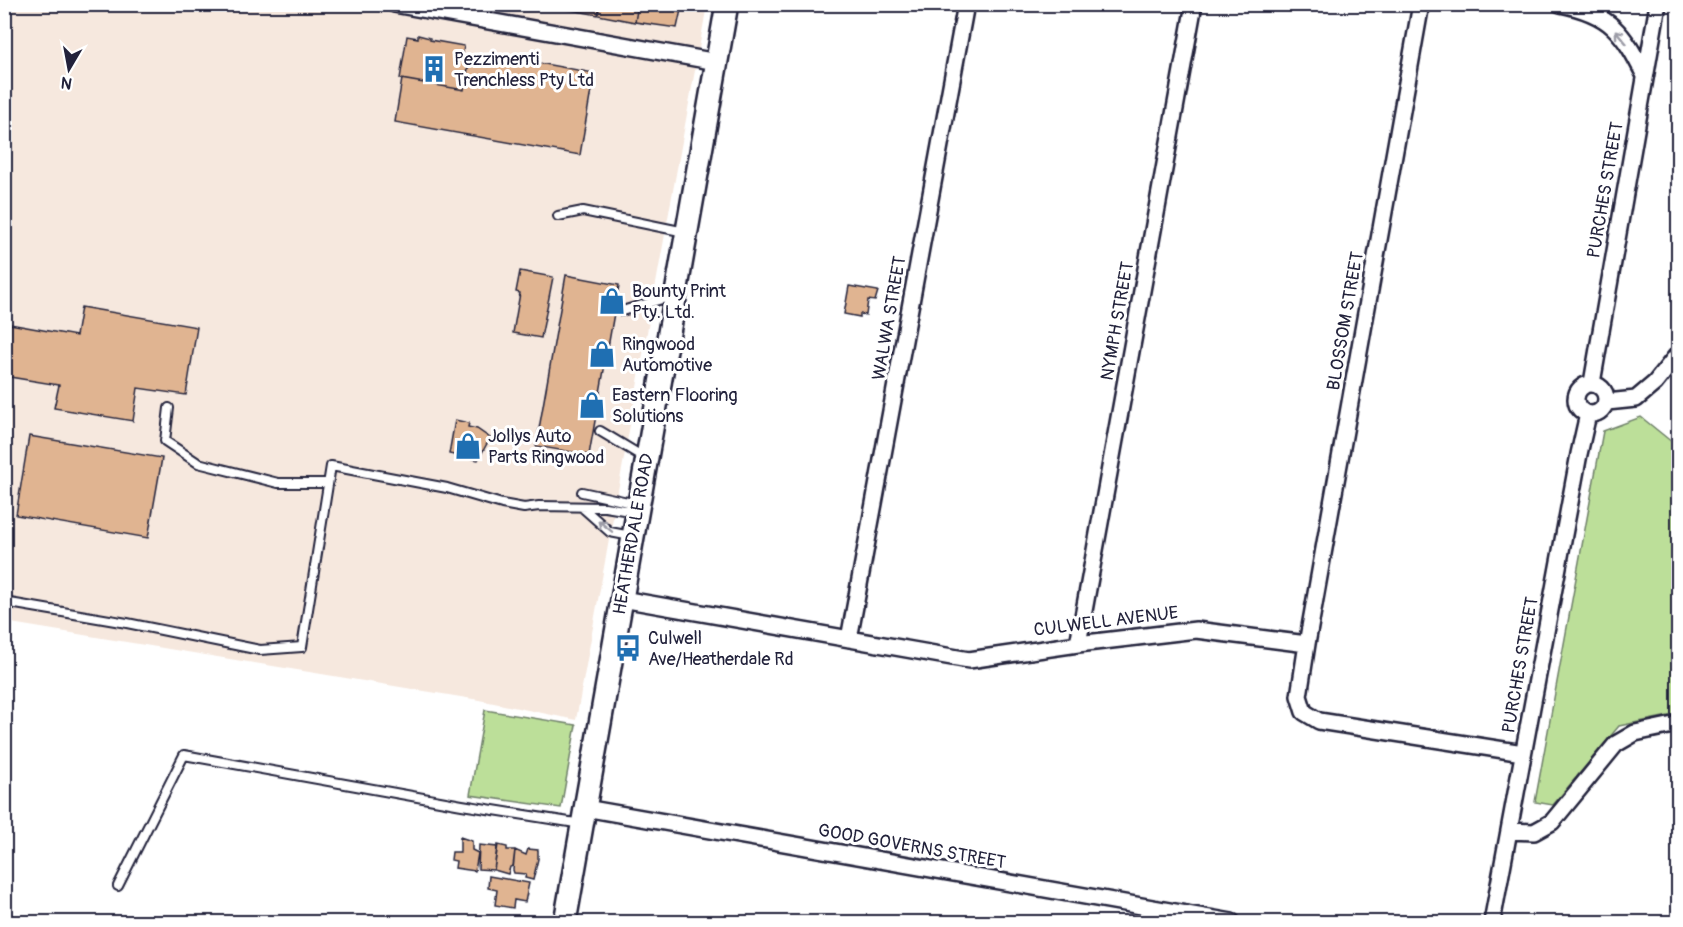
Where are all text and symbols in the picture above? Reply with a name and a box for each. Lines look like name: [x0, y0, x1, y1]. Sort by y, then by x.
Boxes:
one-way arrow: [1615, 29, 1628, 45]
north arrow: [39, 39, 99, 99]
place label: Pezzimenti Trenchless Pty Ltd: [454, 48, 594, 92]
building icon: Pezzimenti Trenchless Pty Ltd: [419, 54, 449, 84]
text: N: [59, 72, 74, 94]
street label: PURCHES STREET: [1582, 120, 1629, 260]
street label: BLOSSOM STREET: [1322, 250, 1369, 392]
street label: WALWA STREET: [867, 254, 912, 382]
street label: NYMPH STREET: [1096, 260, 1139, 382]
place label: Bounty Print Pty. Ltd.: [632, 280, 727, 324]
shop icon: Bounty Print Pty. Ltd.: [597, 286, 627, 316]
place label: Ringwood Automotive: [622, 333, 712, 377]
shop icon: Ringwood Automotive: [587, 339, 617, 369]
place label: Eastern Flooring Solutions: [612, 384, 738, 428]
shop icon: Eastern Flooring Solutions: [577, 390, 607, 420]
place label: Jollys Auto Parts Ringwood: [488, 425, 604, 469]
shop icon: Jollys Auto Parts Ringwood: [453, 431, 483, 461]
street label: HEATHERDALE ROAD: [608, 452, 659, 617]
one-way arrow: [597, 519, 613, 532]
street label: PURCHES STREET: [1497, 595, 1544, 735]
street label: CULWELL AVENUE: [1032, 601, 1180, 642]
place label: Culwell Ave/Heatherdale Rd: [648, 627, 794, 671]
bus stop icon: Culwell Ave/Heatherdale Rd: [613, 633, 643, 663]
street label: GOOD GOVERNS STREET: [816, 819, 1008, 874]

